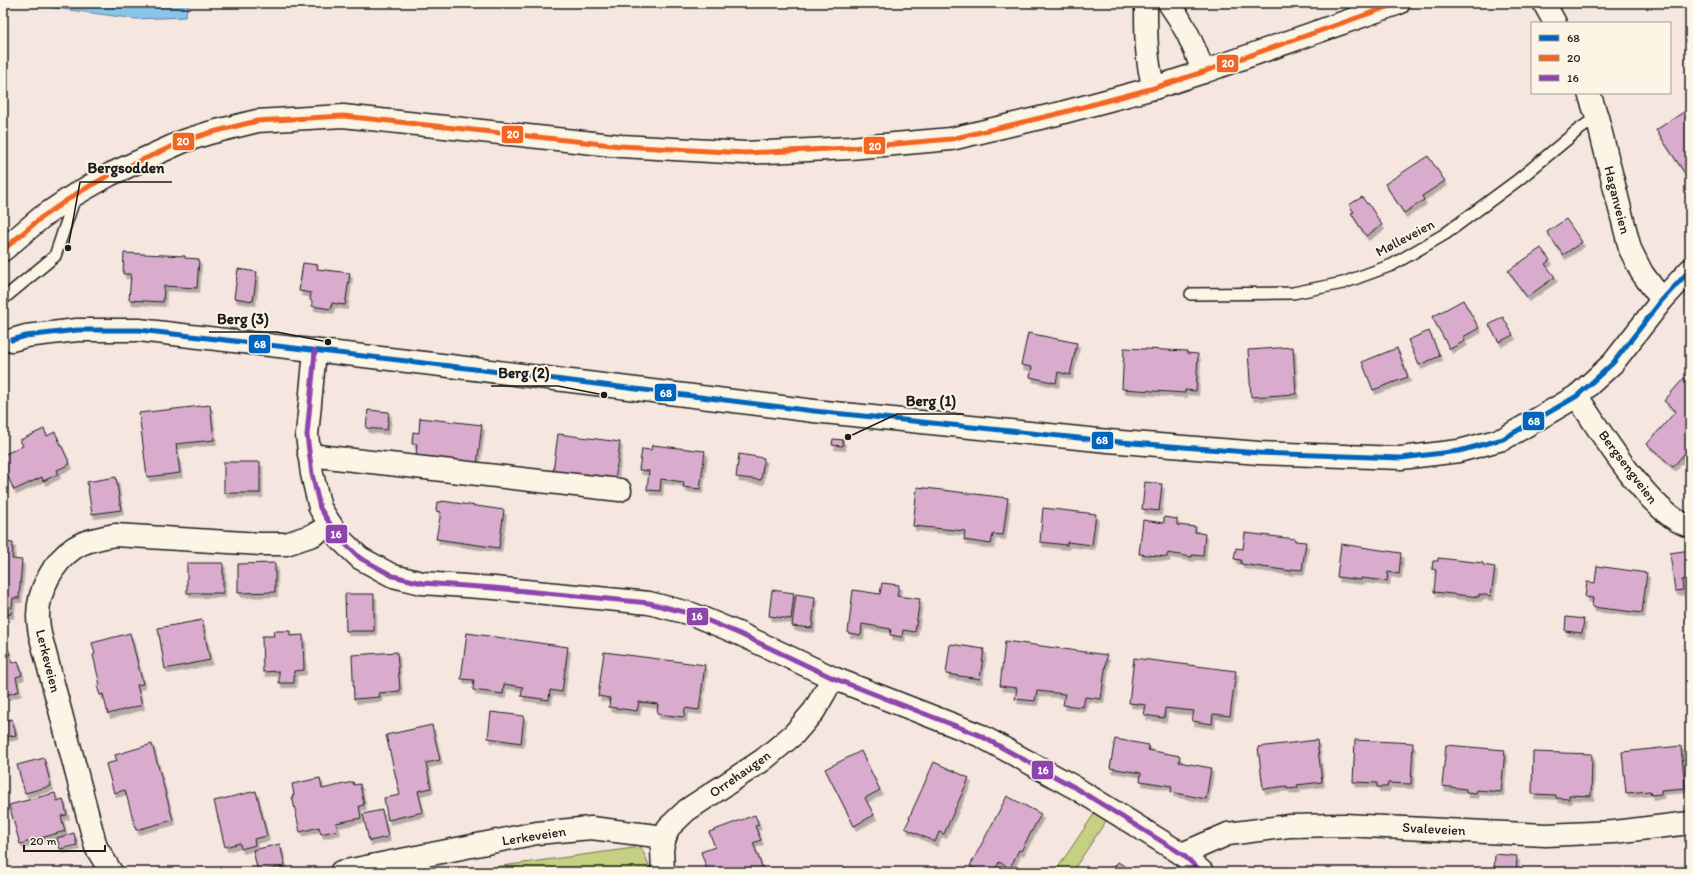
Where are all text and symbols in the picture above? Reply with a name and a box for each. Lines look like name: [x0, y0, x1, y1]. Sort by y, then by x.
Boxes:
legend: [1531, 22, 1671, 94]
text: 68: [1567, 31, 1580, 45]
text: 20: [1567, 51, 1581, 65]
line badge: 20: [1216, 54, 1239, 73]
text: 20: [1222, 57, 1235, 70]
text: 16: [1567, 71, 1579, 85]
line badge: 20: [501, 125, 524, 144]
text: 20: [507, 128, 520, 141]
line badge: 20: [172, 132, 195, 151]
text: 20: [177, 135, 190, 148]
line badge: 20: [863, 136, 886, 155]
text: 20: [869, 140, 882, 153]
callout: Bergsodden: [80, 155, 172, 182]
text: Bergsodden: [88, 159, 165, 178]
street label: Haganveien: [1600, 164, 1634, 236]
street label: Mølleveien: [1373, 215, 1437, 261]
callout: Berg (3): [209, 305, 277, 332]
text: Berg (3): [217, 310, 269, 329]
line badge: 68: [248, 334, 271, 354]
text: 68: [254, 338, 266, 351]
callout: Berg (2): [491, 359, 558, 386]
text: Berg (2): [498, 364, 550, 383]
line badge: 68: [654, 383, 677, 402]
text: 68: [660, 387, 672, 400]
callout: Berg (1): [897, 387, 964, 414]
text: Berg (1): [906, 392, 956, 411]
line badge: 68: [1522, 411, 1545, 431]
text: 68: [1528, 415, 1540, 428]
street label: Bergsengveien: [1595, 427, 1661, 507]
line badge: 68: [1091, 431, 1114, 450]
text: 68: [1096, 434, 1108, 447]
line badge: 16: [325, 524, 348, 544]
text: 16: [331, 528, 342, 541]
line badge: 16: [686, 607, 709, 626]
text: 16: [692, 610, 703, 623]
street label: Lerkeveien: [32, 628, 64, 694]
street label: Orrehaugen: [706, 746, 774, 801]
line badge: 16: [1031, 760, 1054, 780]
text: 16: [1038, 764, 1049, 777]
street label: Svaleveien: [1402, 819, 1466, 839]
street label: Lerkeveien: [501, 823, 567, 849]
scale bar: [24, 827, 105, 853]
text: 20 m: [30, 834, 57, 848]

